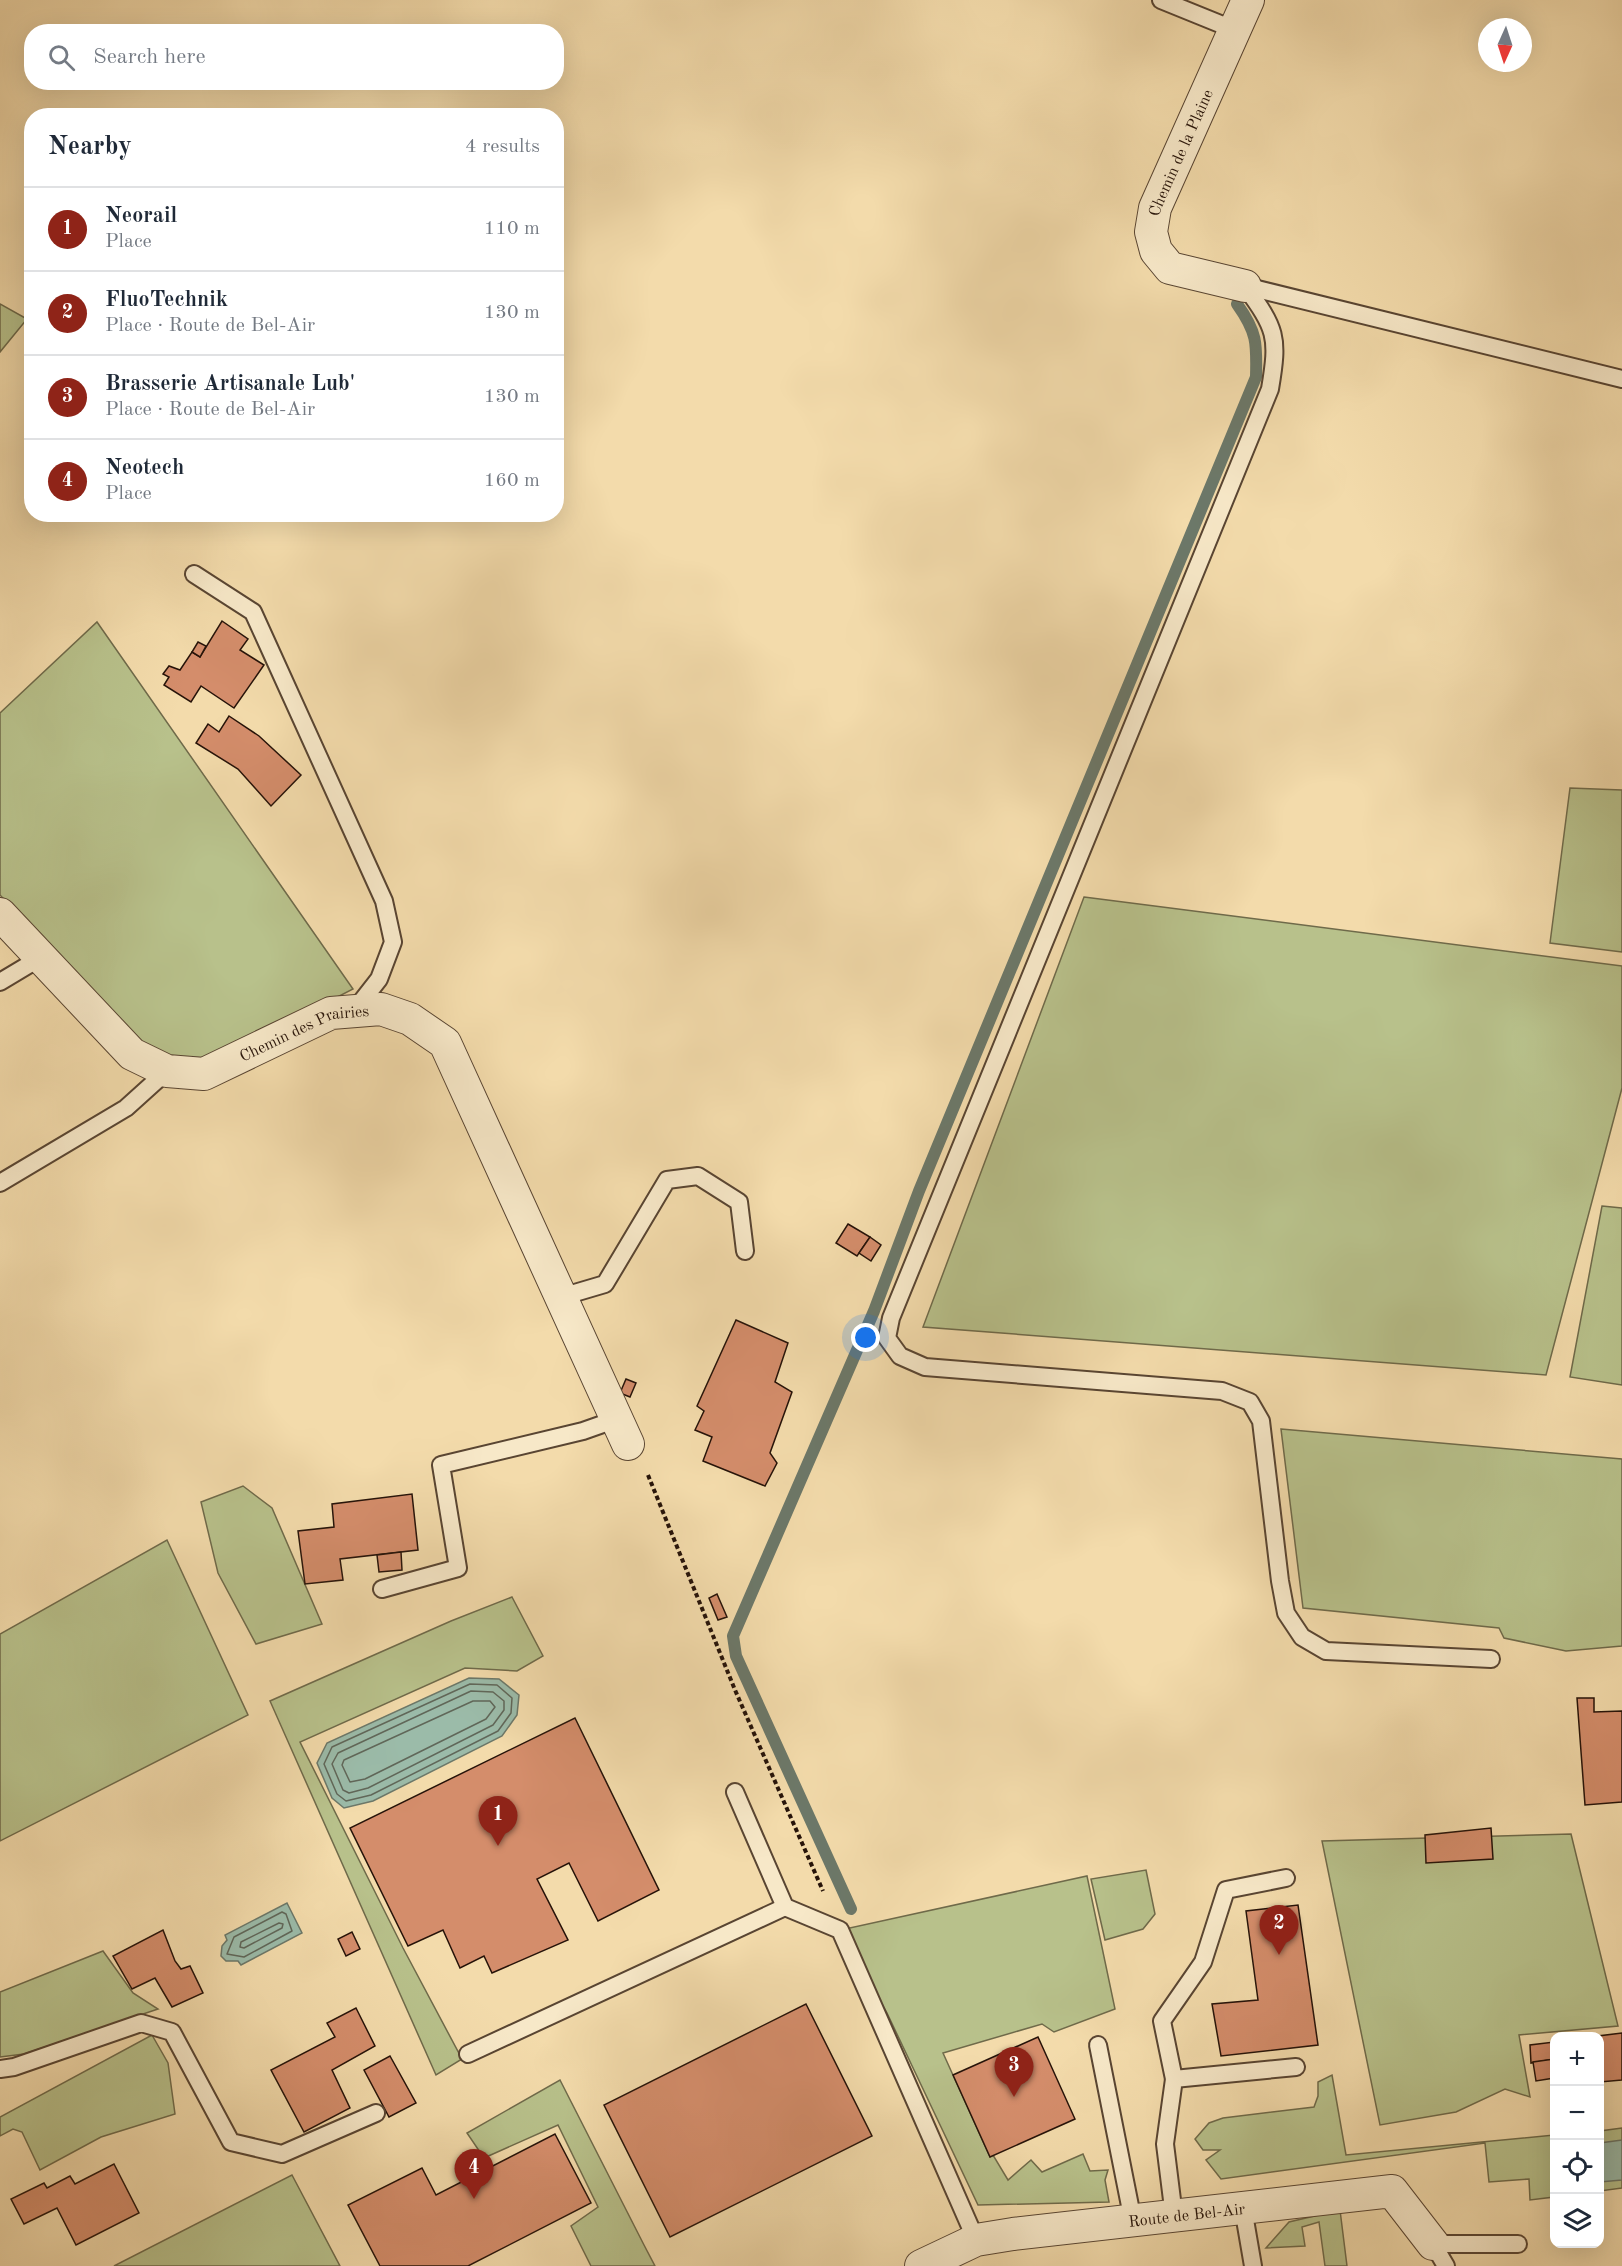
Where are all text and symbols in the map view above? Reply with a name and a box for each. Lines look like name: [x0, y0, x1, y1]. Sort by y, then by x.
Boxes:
north arrow: [1478, 18, 1532, 72]
search box: [24, 24, 564, 90]
icon: search: [45, 41, 78, 74]
text: Search here: [93, 46, 206, 68]
street label: Chemin de la Plaine: [1148, 87, 1217, 217]
text: Nearby: [48, 134, 132, 160]
text: 4 results: [465, 137, 540, 157]
text: Neorail: [105, 205, 177, 227]
text: 1: [62, 219, 73, 239]
text: 110 m: [484, 219, 540, 239]
text: Place: [105, 232, 152, 252]
text: FluoTechnik: [105, 289, 228, 311]
text: 2: [62, 303, 73, 323]
text: 130 m: [484, 303, 540, 323]
text: Place · Route de Bel-Air: [105, 316, 315, 336]
text: Brasserie Artisanale Lub': [105, 373, 355, 395]
text: 3: [62, 387, 73, 407]
text: 130 m: [484, 387, 540, 407]
text: Place · Route de Bel-Air: [105, 400, 315, 420]
text: Neotech: [105, 457, 184, 479]
text: 4: [62, 471, 73, 491]
text: 160 m: [484, 471, 540, 491]
text: Place: [105, 484, 152, 504]
street label: Chemin des Prairies: [237, 1004, 370, 1066]
your location: [851, 1323, 880, 1352]
pin: 1: [478, 1796, 518, 1846]
pin: 2: [1260, 1906, 1298, 1955]
map controls: [1550, 2032, 1604, 2248]
button: +: [1550, 2032, 1604, 2086]
pin: 3: [994, 2048, 1034, 2097]
button: −: [1550, 2086, 1604, 2140]
button: locate: [1550, 2140, 1604, 2194]
pin: 4: [454, 2150, 494, 2199]
button: layers: [1550, 2194, 1604, 2248]
street label: Route de Bel-Air: [1128, 2202, 1246, 2231]

